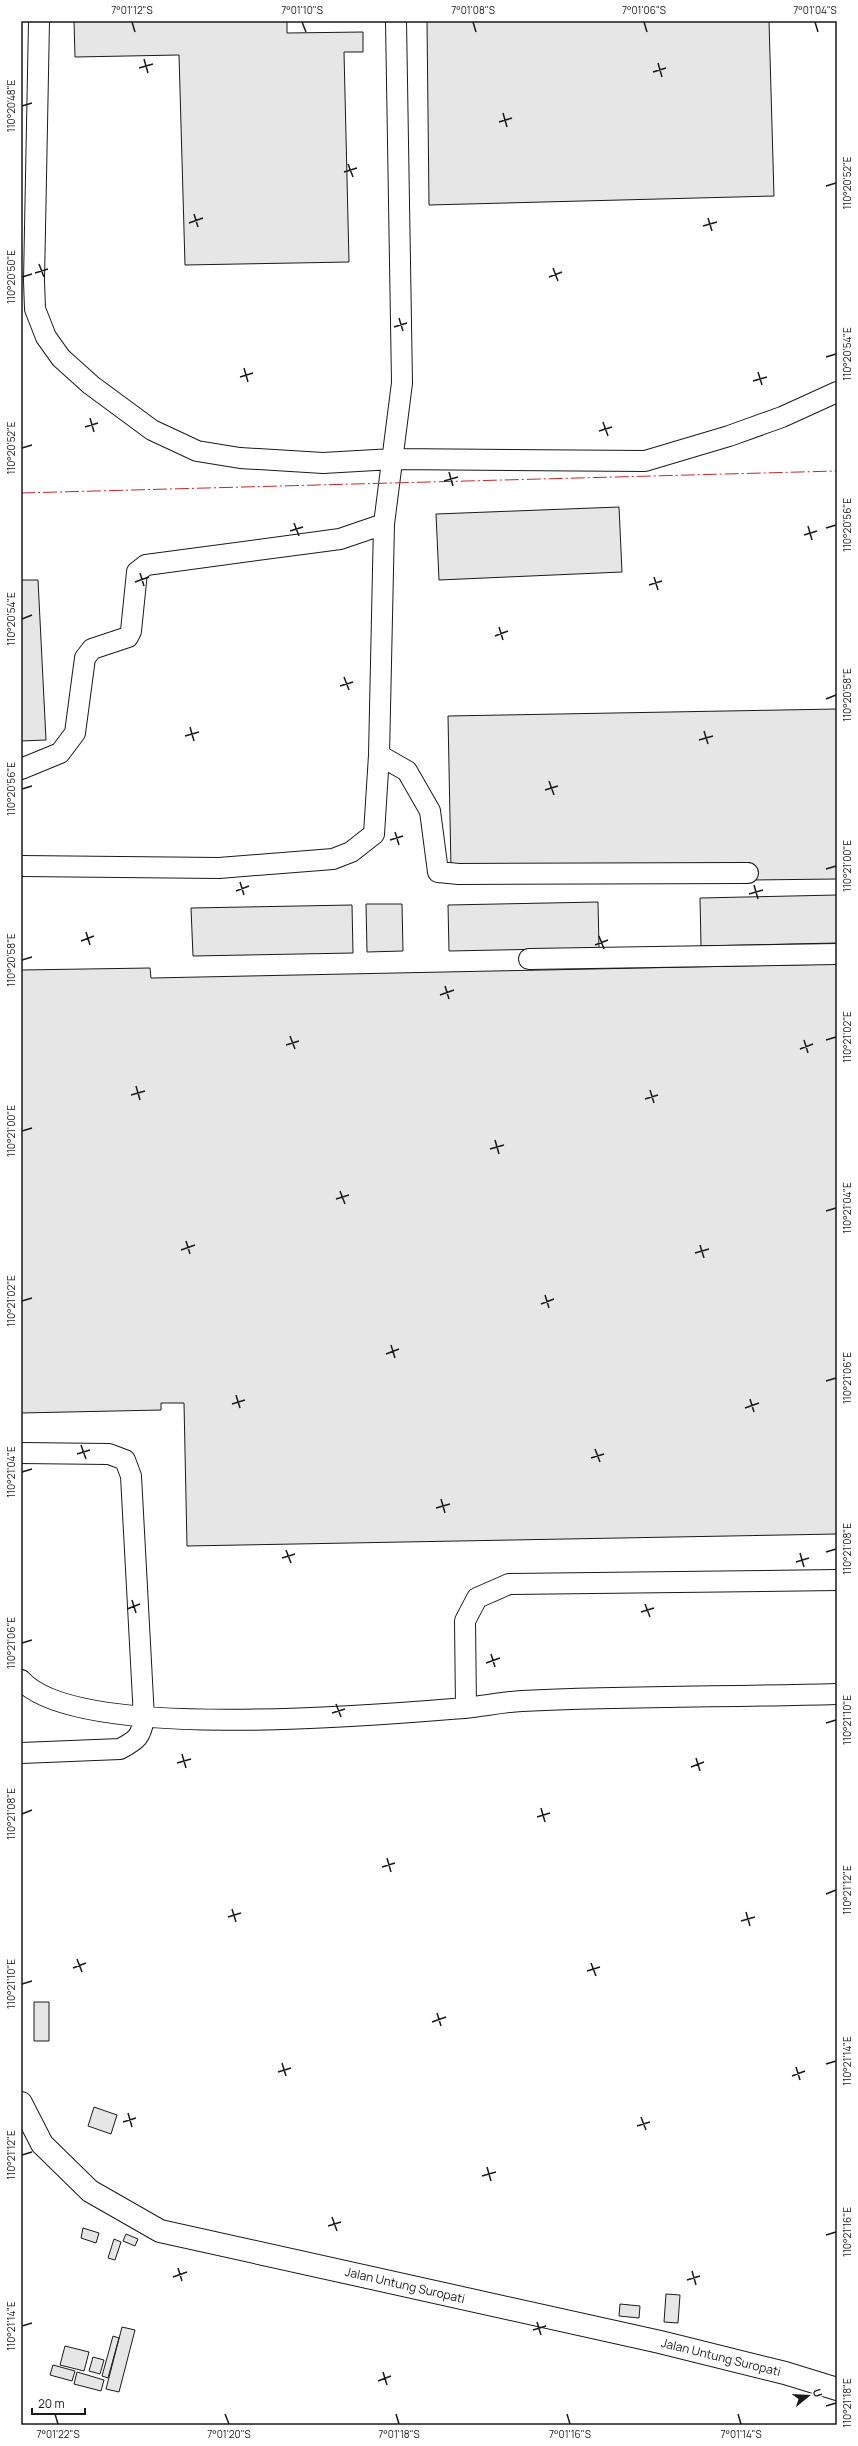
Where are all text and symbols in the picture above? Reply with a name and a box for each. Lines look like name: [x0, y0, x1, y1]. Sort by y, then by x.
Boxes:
text: 7°01'12"S: [111, 3, 153, 17]
text: 7°01'10"S: [281, 3, 323, 17]
text: 7°01'08"S: [451, 3, 495, 17]
text: 7°01'06"S: [622, 3, 666, 17]
text: 7°01'04"S: [793, 3, 837, 17]
text: 110°20'48"E: [4, 79, 18, 132]
text: 110°20'52"E: [840, 156, 854, 210]
text: 110°20'50"E: [4, 250, 18, 304]
text: 110°20'54"E: [840, 327, 854, 381]
text: 110°20'52"E: [4, 421, 18, 475]
text: 110°20'56"E: [840, 498, 854, 552]
text: 110°20'54"E: [4, 592, 18, 646]
text: 110°20'58"E: [840, 668, 854, 722]
text: 110°20'56"E: [4, 762, 18, 816]
text: 110°21'00"E: [840, 840, 854, 892]
text: 110°20'58"E: [4, 933, 18, 987]
text: 110°21'02"E: [840, 1011, 854, 1063]
text: 110°21'00"E: [4, 1105, 18, 1157]
text: 110°21'04"E: [840, 1182, 854, 1234]
text: 110°21'02"E: [4, 1275, 18, 1327]
text: 110°21'06"E: [840, 1352, 854, 1404]
text: 110°21'04"E: [4, 1446, 18, 1498]
text: 110°21'08"E: [840, 1523, 854, 1575]
text: 110°21'06"E: [4, 1617, 18, 1669]
text: 110°21'10"E: [840, 1695, 854, 1745]
text: 110°21'08"E: [4, 1788, 18, 1840]
text: 110°21'12"E: [840, 1865, 854, 1915]
text: 110°21'10"E: [4, 1959, 18, 2009]
text: 110°21'14"E: [840, 2036, 854, 2086]
text: 110°21'12"E: [4, 2130, 18, 2180]
text: 110°21'16"E: [840, 2207, 854, 2257]
street label: Jalan Untung Suropati: [343, 2263, 467, 2307]
text: 110°21'14"E: [4, 2301, 18, 2351]
street label: Jalan Untung Suropati: [659, 2334, 783, 2380]
north arrow: [788, 2376, 828, 2416]
text: 110°21'18"E: [840, 2378, 854, 2428]
text: U: [810, 2387, 826, 2399]
scale bar: [32, 2390, 85, 2416]
text: 20 m: [38, 2395, 65, 2412]
text: 7°01'22"S: [36, 2427, 80, 2441]
text: 7°01'20"S: [207, 2427, 251, 2441]
text: 7°01'18"S: [378, 2427, 420, 2441]
text: 7°01'16"S: [549, 2427, 591, 2441]
text: 7°01'14"S: [720, 2427, 762, 2441]

